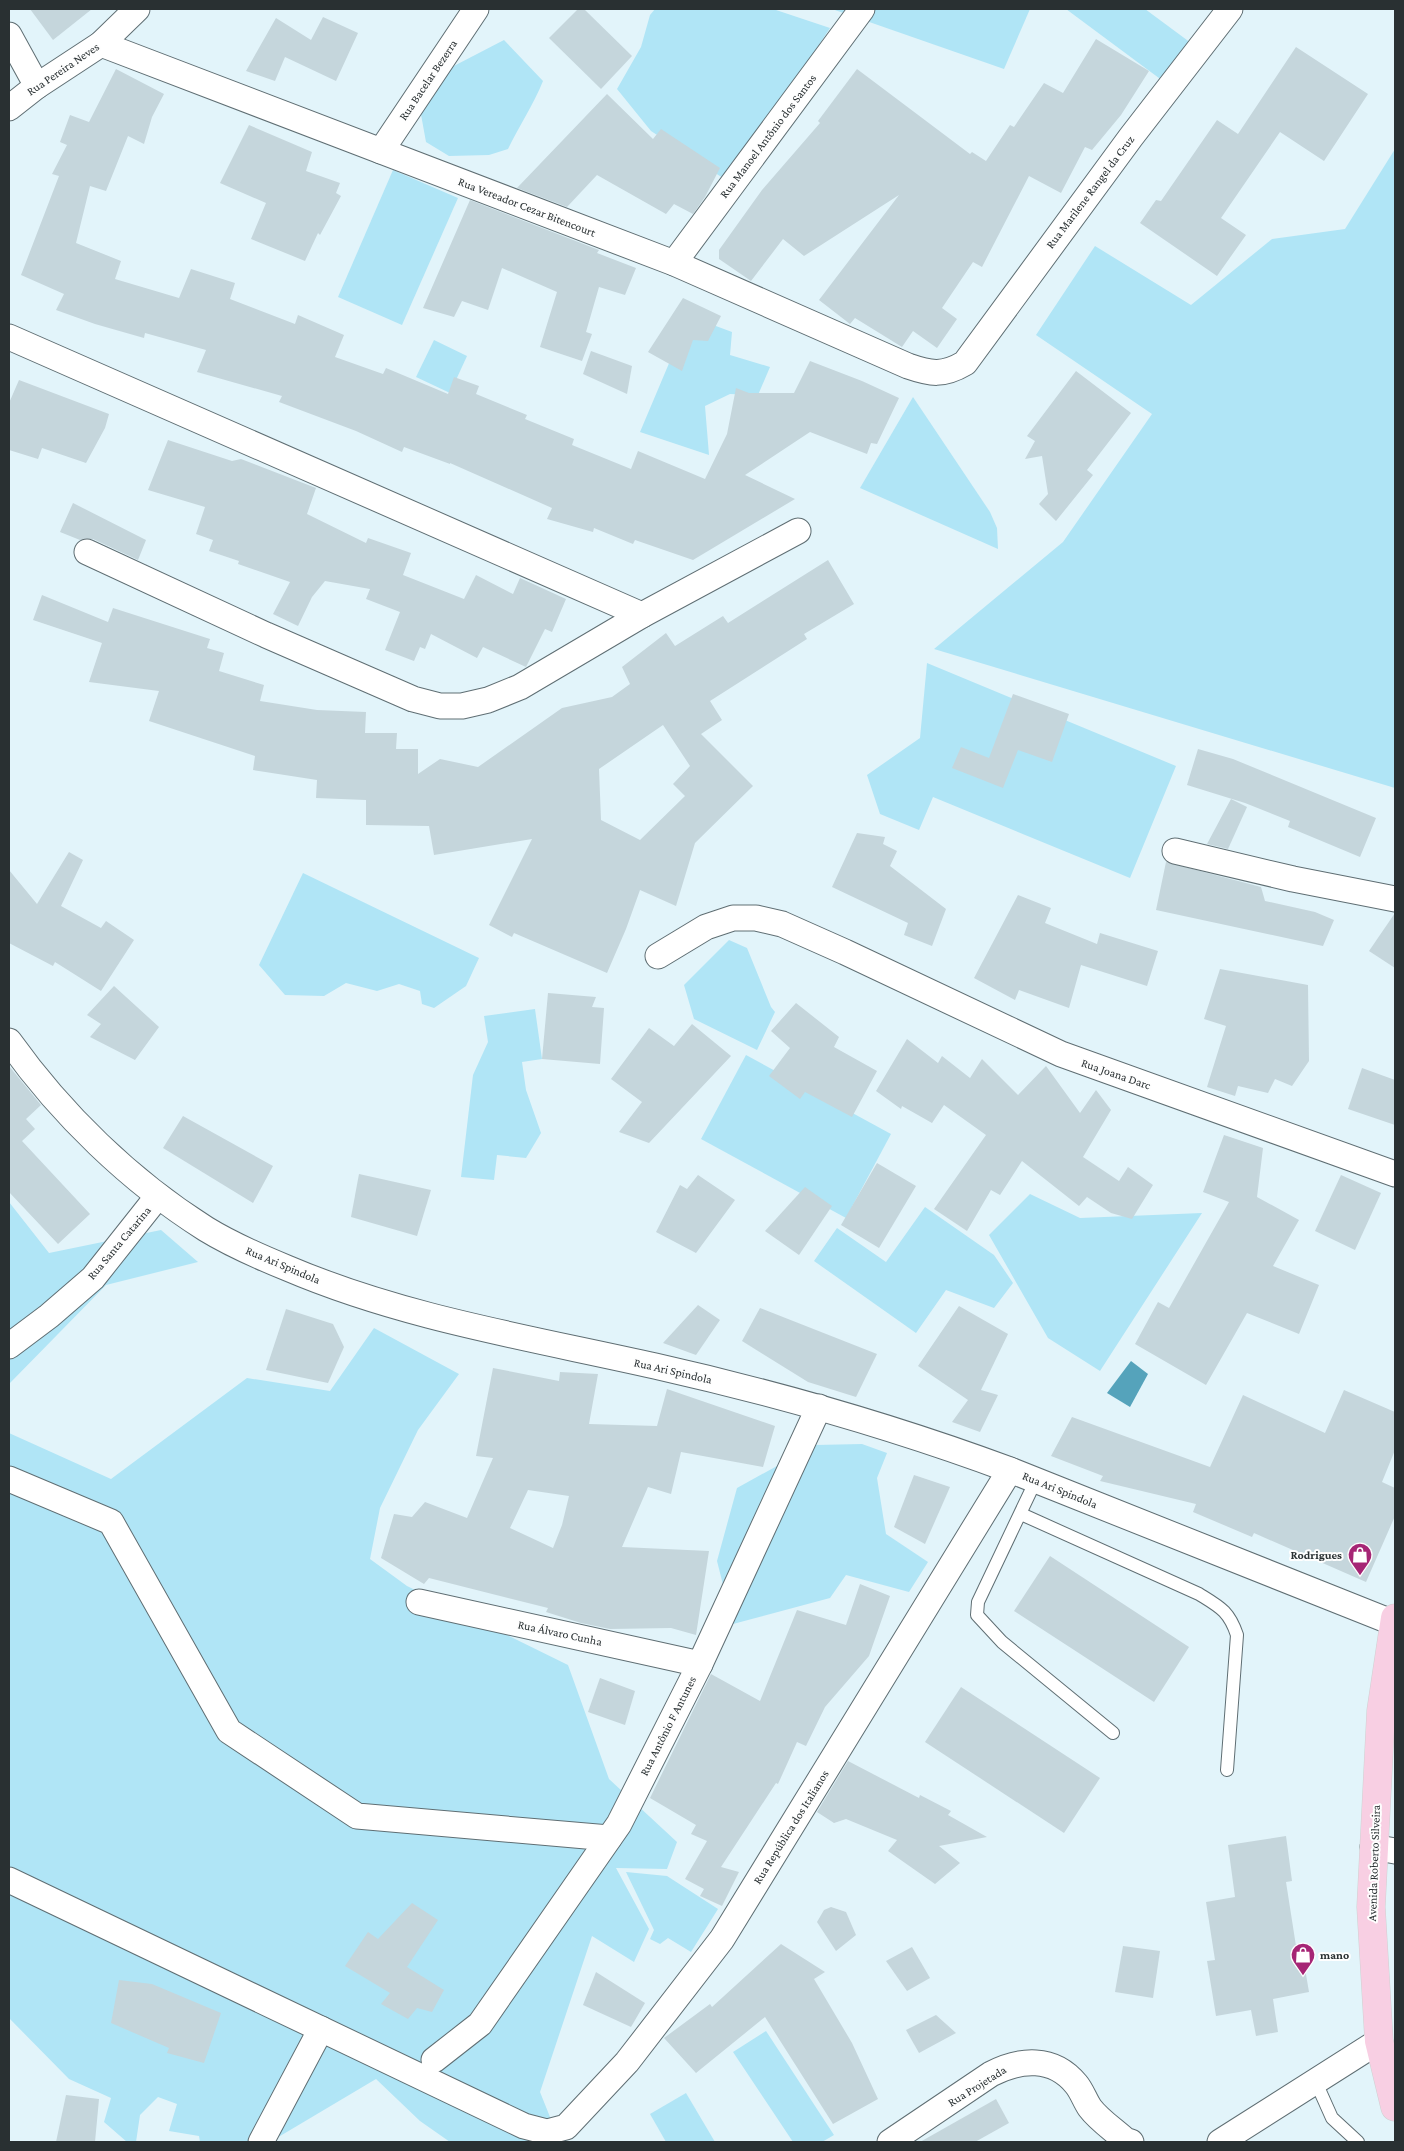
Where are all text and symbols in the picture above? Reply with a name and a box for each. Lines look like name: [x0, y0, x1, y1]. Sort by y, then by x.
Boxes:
street label: Rua Bacelar Bezerra: [396, 37, 460, 123]
street label: Rua Pereira Neves: [24, 39, 102, 98]
street label: Rua Manoel Antônio dos Santos: [717, 71, 819, 201]
street label: Rua Marilene Rangel da Cruz: [1043, 133, 1137, 251]
street label: Rua Vereador Cezar Bitencourt: [456, 174, 599, 240]
street label: Rua Joana Darc: [1079, 1056, 1153, 1092]
street label: Rua Santa Catarina: [84, 1203, 154, 1283]
street label: Rua Ari Spindola: [244, 1243, 323, 1287]
street label: Rua Ari Spindola: [633, 1355, 714, 1387]
street label: Rua Ari Spindola: [1020, 1469, 1100, 1512]
shop icon: Rodrigues: [1347, 1542, 1373, 1576]
place label: Rodrigues: [1290, 1548, 1342, 1562]
street label: Rua Álvaro Cunha: [517, 1617, 604, 1649]
street label: Rua Antônio F Antunes: [637, 1674, 699, 1778]
street label: Rua República dos Italianos: [750, 1767, 832, 1887]
street label: Avenida Roberto Silveira: [1365, 1804, 1383, 1921]
shop icon: mano: [1290, 1942, 1316, 1976]
place label: mano: [1320, 1948, 1349, 1962]
street label: Rua Projetada: [945, 2062, 1009, 2109]

